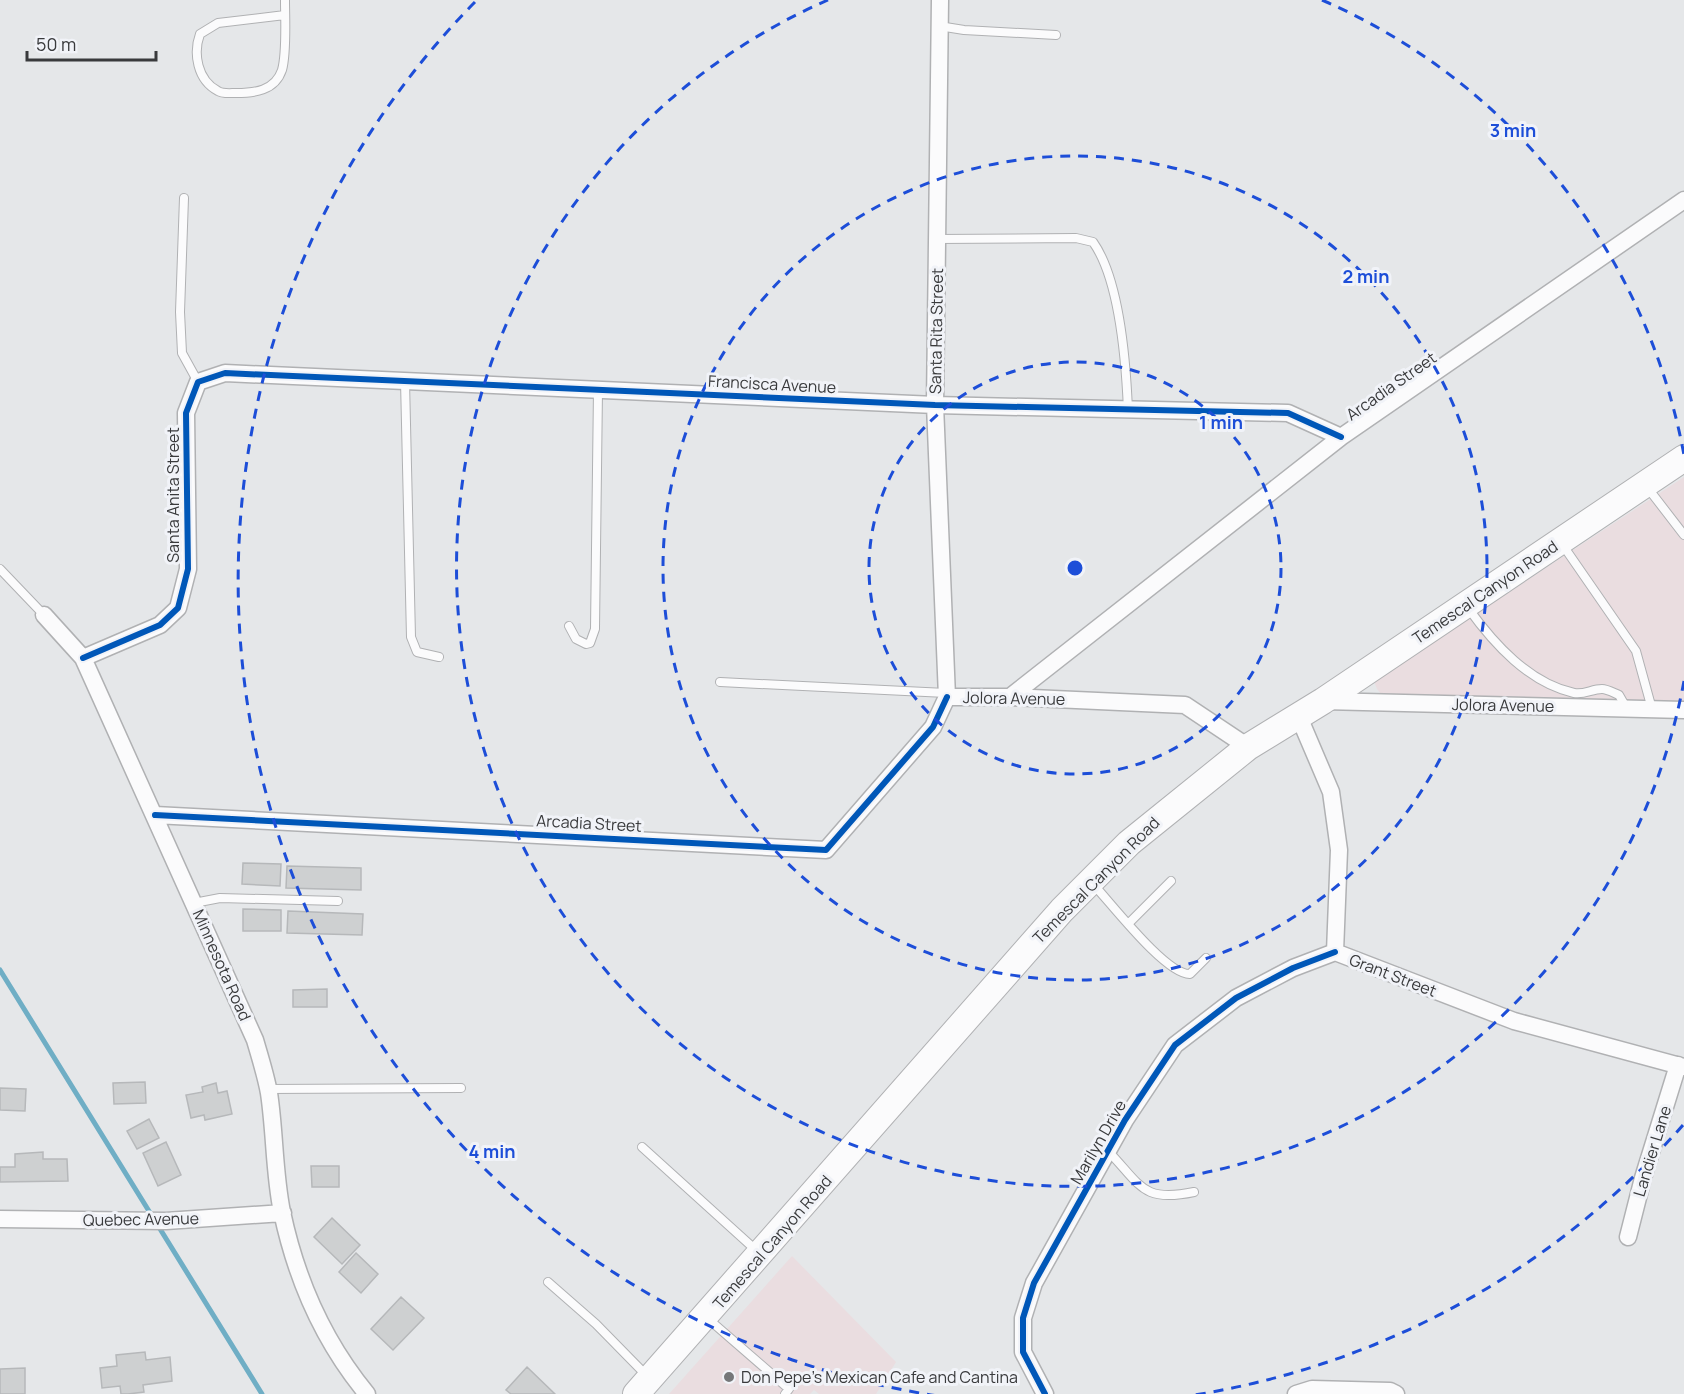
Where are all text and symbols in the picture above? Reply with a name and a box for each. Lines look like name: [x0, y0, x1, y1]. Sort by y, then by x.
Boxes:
scale bar: [27, 24, 156, 62]
text: 50 m: [36, 32, 76, 56]
text: 3 min: [1490, 118, 1536, 142]
text: 2 min: [1343, 264, 1389, 288]
street label: Santa Rita Street: [924, 268, 948, 394]
street label: Arcadia Street: [1341, 347, 1441, 425]
street label: Francisca Avenue: [707, 370, 837, 398]
text: 1 min: [1199, 410, 1243, 434]
street label: Santa Anita Street: [162, 427, 184, 563]
street label: Temescal Canyon Road: [1408, 535, 1562, 649]
centre of rings: [1065, 558, 1085, 578]
street label: Jolora Avenue: [963, 686, 1065, 710]
street label: Jolora Avenue: [1452, 693, 1554, 717]
street label: Arcadia Street: [536, 809, 642, 837]
street label: Temescal Canyon Road: [1028, 812, 1164, 948]
street label: Minnesota Road: [188, 906, 256, 1024]
street label: Grant Street: [1346, 948, 1440, 1002]
street label: Marilyn Drive: [1065, 1096, 1131, 1188]
street label: Landier Lane: [1628, 1103, 1676, 1199]
text: 4 min: [468, 1139, 516, 1163]
street label: Temescal Canyon Road: [708, 1170, 836, 1314]
street label: Quebec Avenue: [83, 1207, 199, 1231]
place label: Don Pepe's Mexican Cafe and Cantina: [741, 1366, 1018, 1388]
marker: Don Pepe's Mexican Cafe and Cantina: [722, 1370, 736, 1384]

